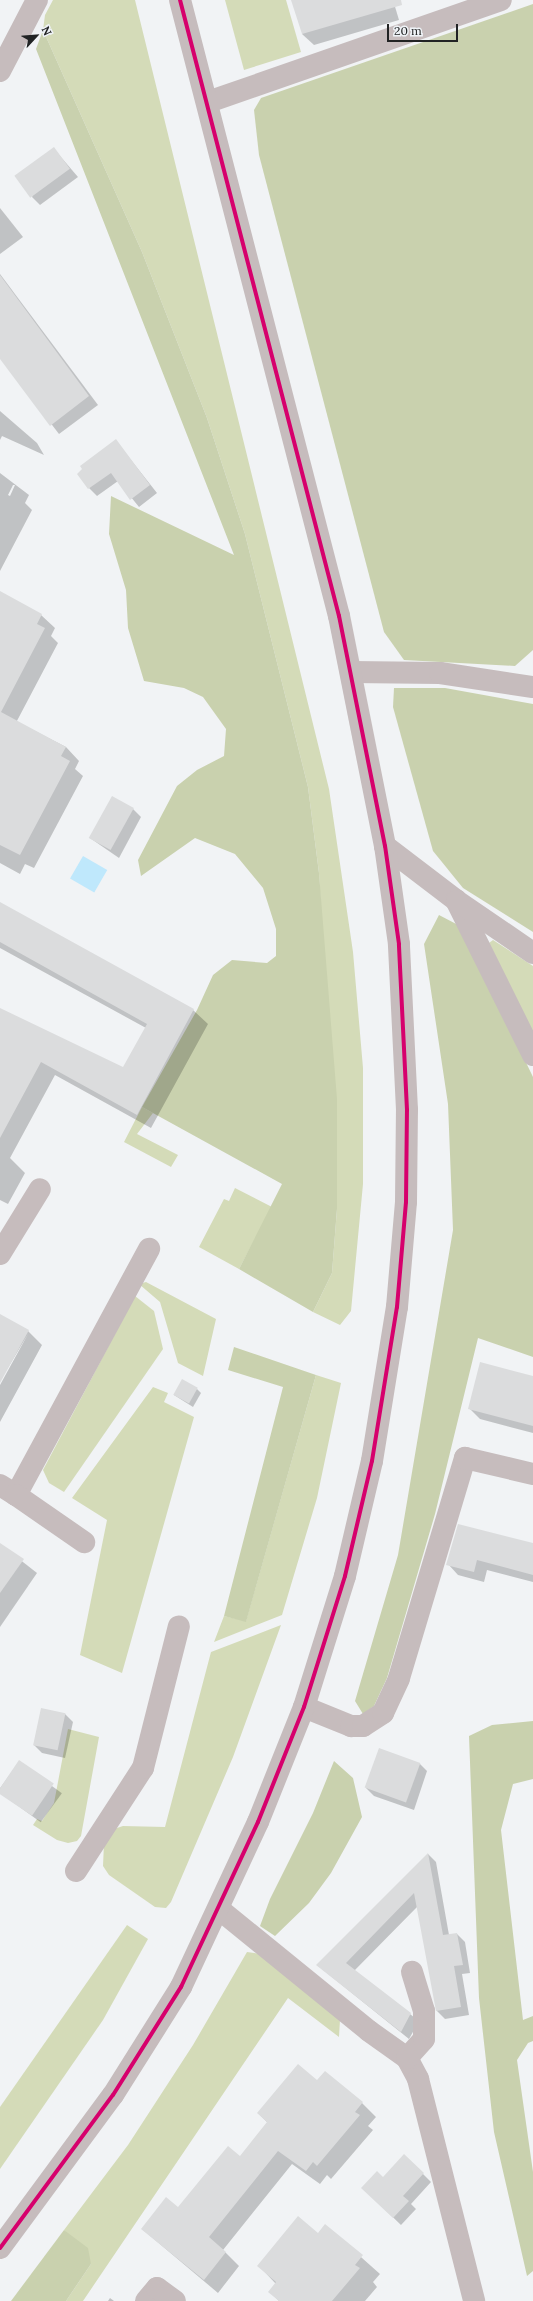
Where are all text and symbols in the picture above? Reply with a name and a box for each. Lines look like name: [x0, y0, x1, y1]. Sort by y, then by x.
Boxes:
north arrow: [16, 16, 56, 56]
scale bar: [389, 16, 460, 42]
text: 20 m: [394, 23, 422, 38]
text: N: [39, 24, 55, 38]

